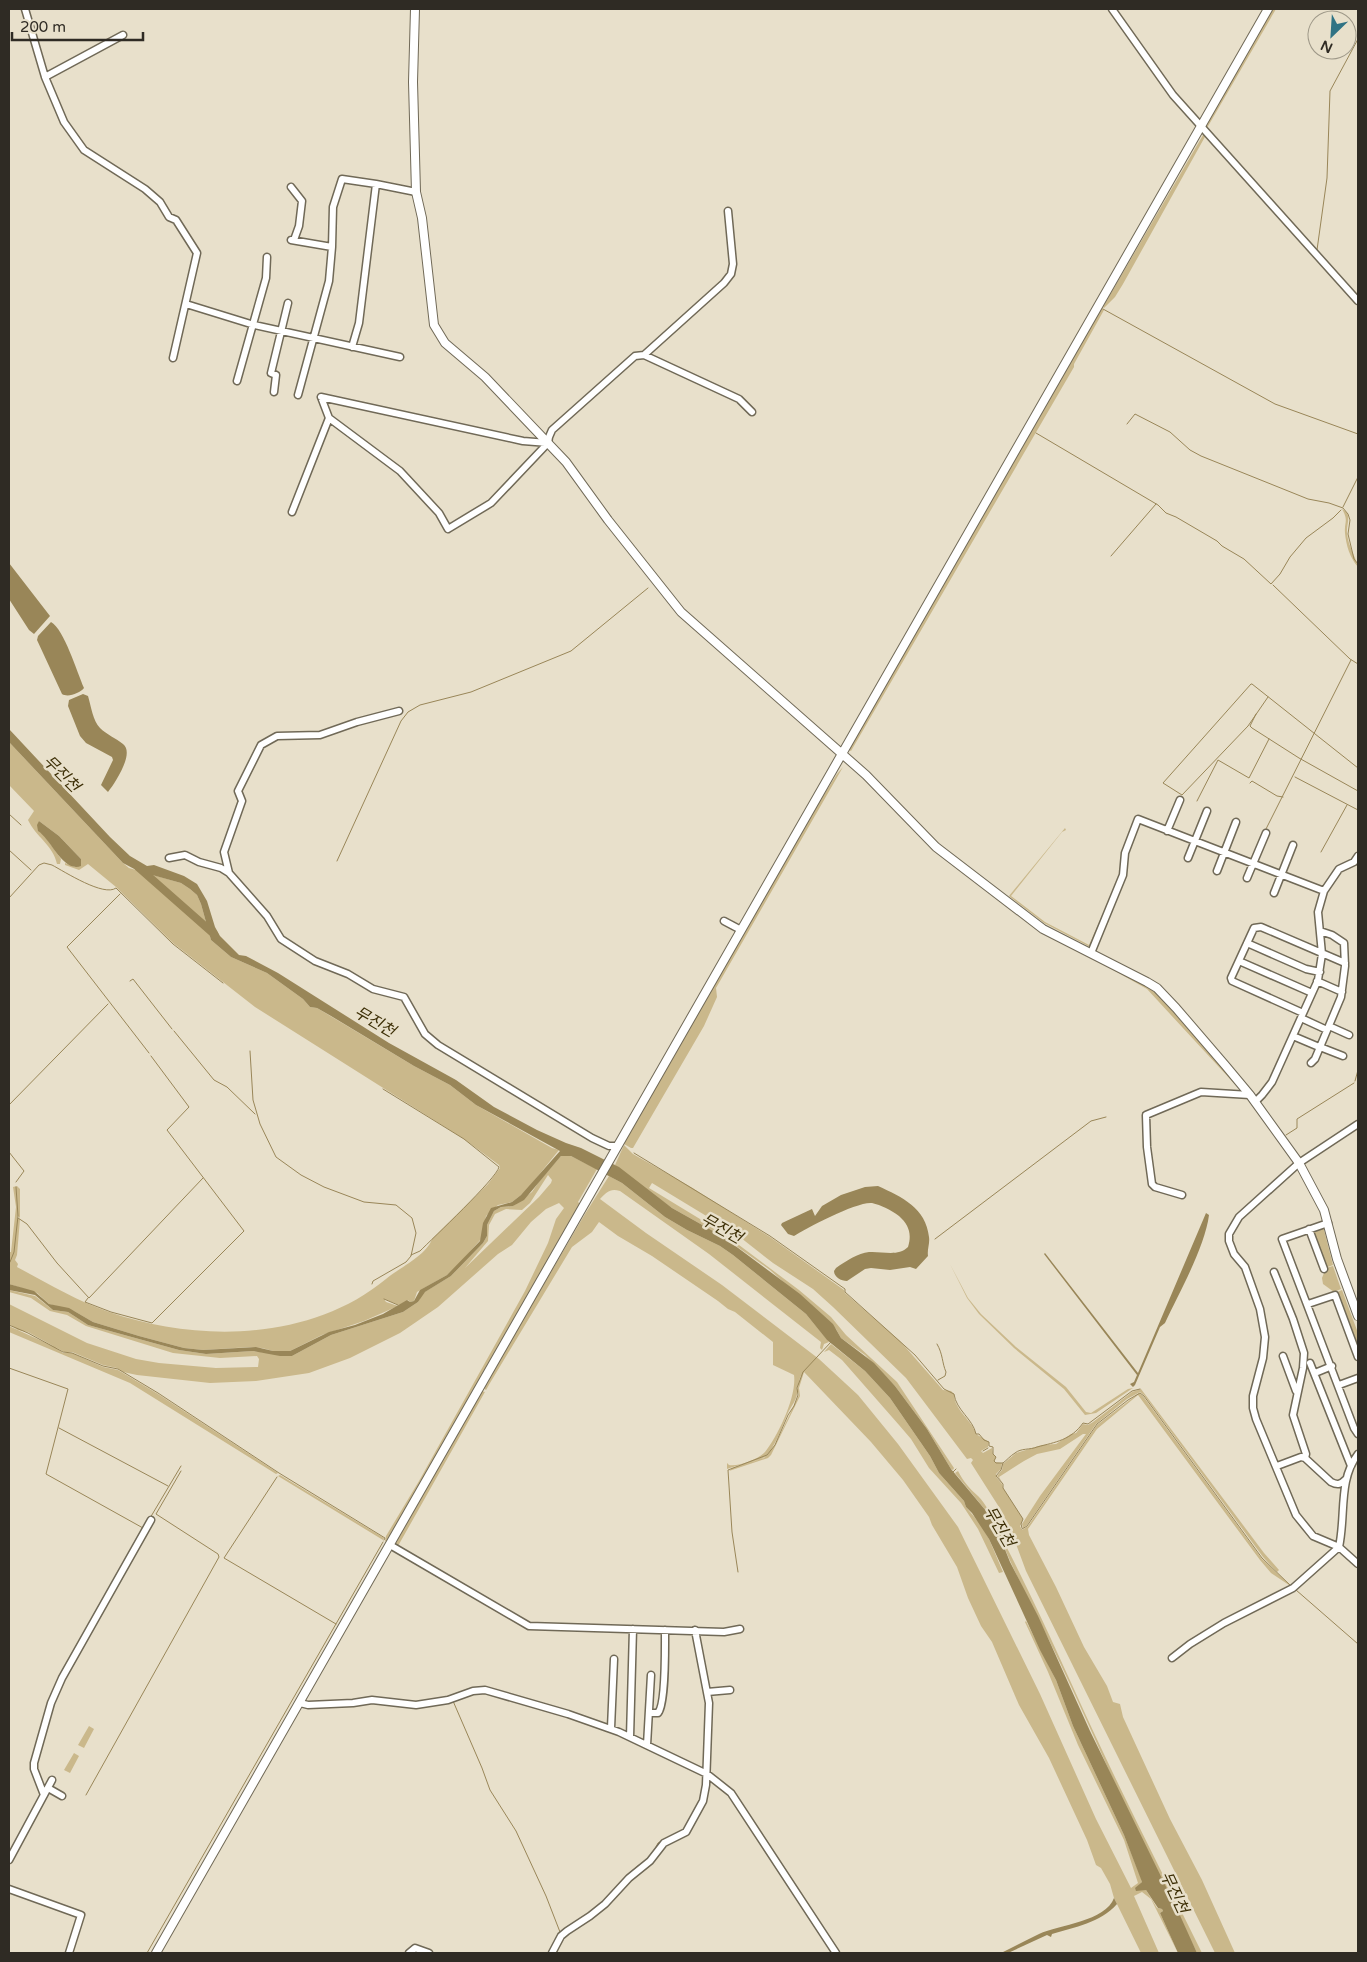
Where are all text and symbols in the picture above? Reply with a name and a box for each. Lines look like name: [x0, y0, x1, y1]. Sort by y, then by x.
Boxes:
scale bar: [12, 10, 144, 42]
north arrow: [1307, 10, 1357, 60]
text: 200 m: [20, 18, 66, 36]
text: N: [1318, 36, 1335, 56]
water label: 무진천: [39, 751, 86, 798]
water label: 무진천: [350, 1002, 401, 1043]
water label: 무진천: [697, 1209, 748, 1249]
water label: 무진천: [979, 1502, 1020, 1553]
water label: 무진천: [1156, 1868, 1193, 1919]

